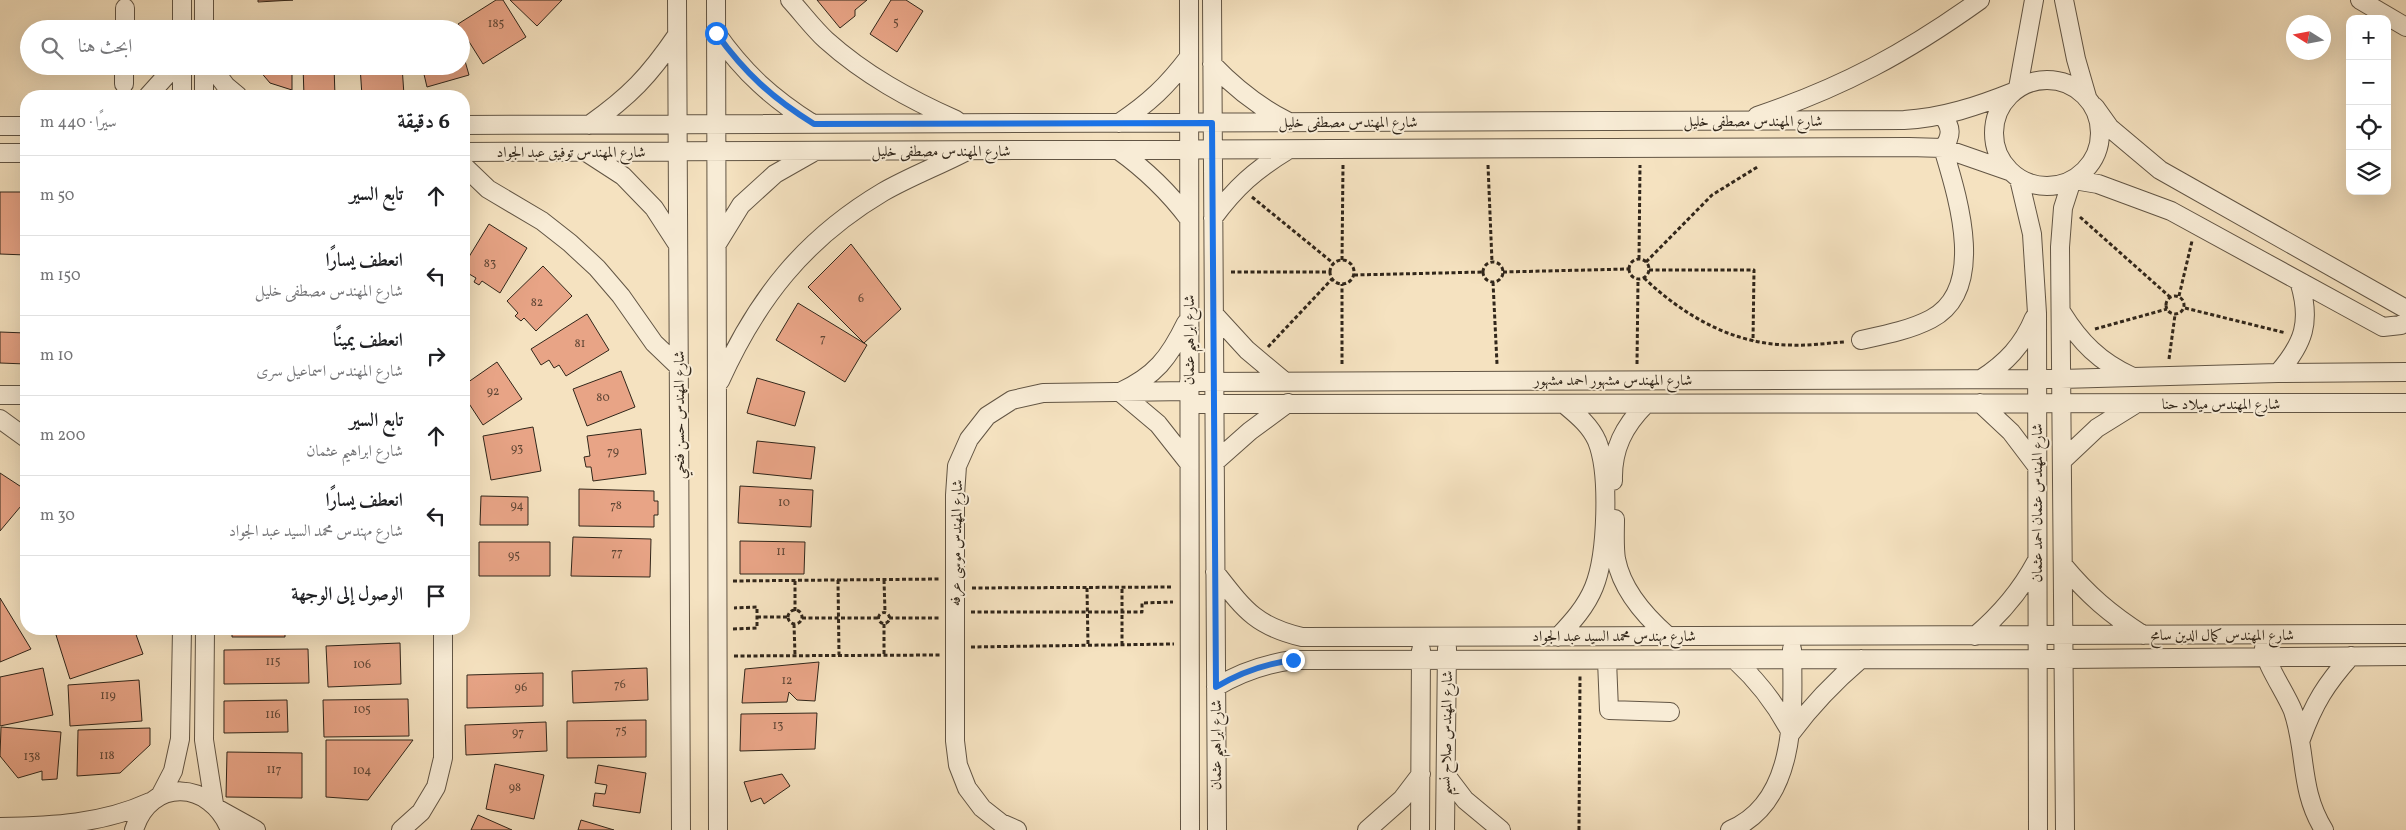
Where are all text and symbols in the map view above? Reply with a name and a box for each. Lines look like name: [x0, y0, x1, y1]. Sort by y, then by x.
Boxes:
house number: 5: [893, 15, 899, 31]
north arrow: [2286, 15, 2331, 60]
map controls: [2346, 15, 2391, 195]
button: +: [2346, 15, 2391, 60]
house number: 185: [488, 16, 504, 32]
search box: [20, 20, 470, 75]
route start: [705, 22, 728, 45]
icon: search: [38, 34, 66, 62]
text: ابحث هنا: [78, 34, 132, 60]
button: −: [2346, 60, 2391, 105]
button: locate: [2346, 105, 2391, 150]
text: 6 دقيقة: [398, 108, 450, 137]
text: سيرًا · 440 m: [40, 112, 117, 134]
street label: شارع المهندس مصطفى خليل: [1684, 112, 1822, 134]
street label: شارع المهندس مصطفى خليل: [1279, 113, 1417, 135]
street label: شارع المهندس مصطفى خليل: [872, 142, 1010, 164]
street label: شارع المهندس توفيق عبد الجواد: [496, 143, 646, 165]
button: layers: [2346, 150, 2391, 195]
text: تابع السير: [350, 182, 403, 208]
icon: ahead: [422, 182, 450, 210]
text: 50 m: [40, 185, 74, 207]
text: انعطف يسارًا: [325, 248, 403, 274]
house number: 83: [484, 256, 496, 272]
icon: left: [422, 262, 450, 290]
text: 150 m: [40, 265, 81, 287]
text: شارع المهندس مصطفى خليل: [255, 281, 403, 303]
house number: 6: [858, 291, 864, 307]
house number: 82: [531, 295, 543, 311]
street label: شارع ابراهيم عثمان: [1180, 295, 1204, 385]
text: انعطف يمينًا: [333, 328, 403, 354]
house number: 7: [820, 331, 826, 347]
house number: 81: [575, 336, 585, 352]
icon: right: [422, 342, 450, 370]
text: 10 m: [40, 345, 73, 367]
street label: شارع المهندس حسن فتحي: [670, 351, 693, 479]
text: شارع المهندس اسماعيل سرى: [256, 361, 403, 383]
street label: شارع المهندس مشهور احمد مشهور: [1532, 371, 1692, 393]
house number: 92: [487, 384, 499, 400]
house number: 80: [596, 390, 610, 406]
street label: شارع المهندس ميلاد حنا: [2162, 395, 2280, 417]
text: تابع السير: [350, 408, 403, 434]
icon: ahead: [422, 422, 450, 450]
street label: شارع المهندس عثمان احمد عثمان: [2028, 424, 2050, 582]
text: 200 m: [40, 425, 85, 447]
text: شارع ابراهيم عثمان: [306, 441, 403, 463]
house number: 93: [511, 441, 523, 457]
house number: 79: [607, 444, 619, 460]
street label: شارع المهندس موسى عرفه: [946, 480, 970, 606]
text: انعطف يسارًا: [325, 488, 403, 514]
house number: 10: [778, 495, 790, 511]
house number: 94: [510, 498, 524, 514]
house number: 78: [610, 498, 622, 514]
icon: left: [422, 502, 450, 530]
text: 30 m: [40, 505, 75, 527]
text: شارع مهندس محمد السيد عبد الجواد: [229, 521, 403, 543]
house number: 11: [776, 544, 786, 560]
house number: 77: [611, 545, 623, 561]
house number: 95: [508, 548, 520, 564]
text: الوصول إلى الوجهة: [291, 582, 403, 608]
icon: arrive: [422, 582, 450, 610]
street label: شارع المهندس كمال الدين سامح: [2150, 626, 2294, 649]
street label: شارع مهندس محمد السيد عبد الجواد: [1532, 627, 1696, 649]
route end: [1282, 649, 1305, 672]
house number: 115: [265, 654, 281, 670]
house number: 106: [353, 657, 371, 673]
street label: شارع المهندس صلاح نسيم: [1436, 670, 1462, 796]
house number: 12: [781, 673, 793, 689]
house number: 76: [614, 677, 626, 693]
house number: 96: [515, 680, 527, 696]
house number: 119: [100, 688, 116, 704]
street label: شارع ابراهيم عثمان: [1207, 700, 1231, 790]
house number: 105: [353, 702, 371, 718]
house number: 116: [265, 707, 281, 723]
house number: 13: [773, 718, 783, 734]
house number: 75: [615, 723, 627, 739]
house number: 97: [512, 725, 524, 741]
house number: 118: [99, 748, 115, 764]
house number: 138: [24, 749, 40, 765]
house number: 117: [266, 762, 282, 778]
house number: 104: [353, 763, 371, 779]
house number: 98: [509, 780, 521, 796]

